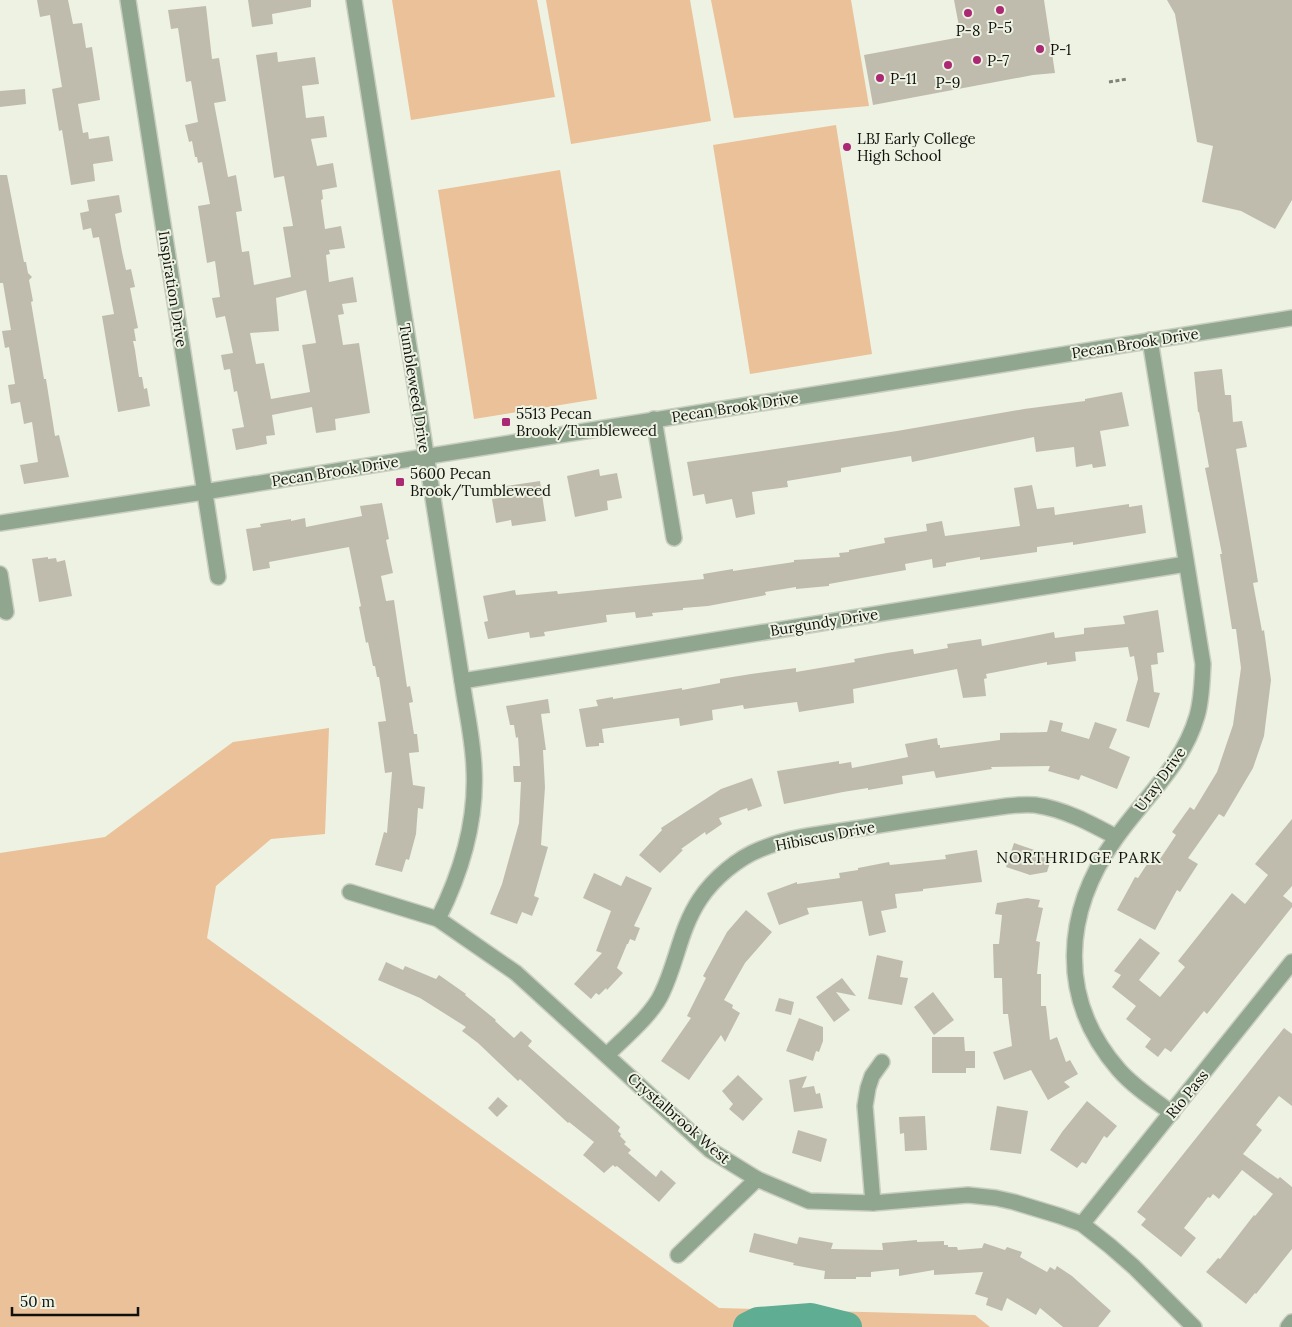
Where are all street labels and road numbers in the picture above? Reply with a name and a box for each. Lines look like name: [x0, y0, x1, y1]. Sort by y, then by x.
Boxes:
street label: Inspiration Drive: [154, 229, 192, 349]
street label: Tumbleweed Drive: [395, 322, 435, 454]
street label: Pecan Brook Drive: [1070, 324, 1200, 362]
street label: Pecan Brook Drive: [670, 388, 800, 426]
street label: Pecan Brook Drive: [270, 452, 400, 490]
street label: Burgundy Drive: [769, 604, 879, 640]
street label: Uray Drive: [1130, 743, 1190, 815]
street label: Hibiscus Drive: [774, 817, 876, 855]
street label: Rio Pass: [1162, 1066, 1212, 1122]
street label: Crystalbrook West: [624, 1068, 734, 1168]

